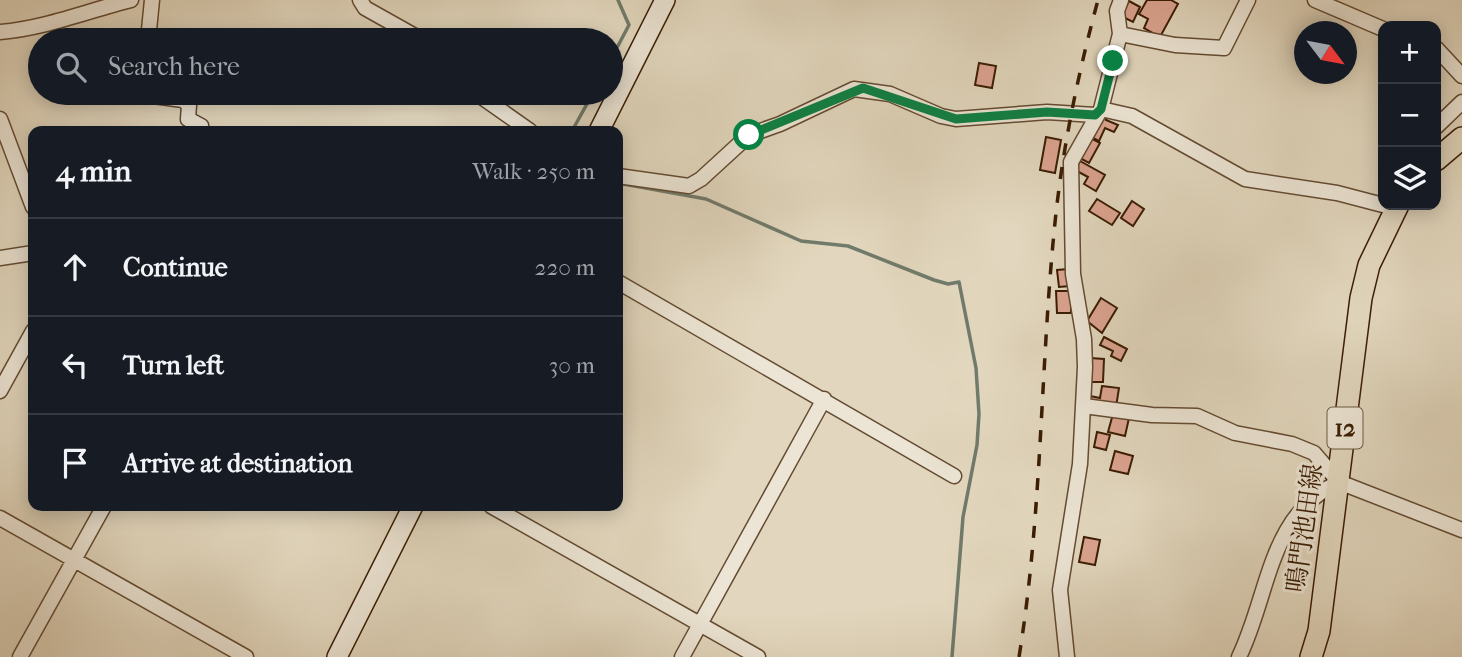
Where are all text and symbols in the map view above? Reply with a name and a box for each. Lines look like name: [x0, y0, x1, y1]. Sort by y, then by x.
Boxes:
north arrow: [1294, 21, 1357, 84]
map controls: [1378, 21, 1441, 210]
button: +: [1378, 21, 1441, 84]
search box: [28, 28, 623, 105]
route end: [1097, 45, 1128, 76]
icon: search: [52, 48, 90, 86]
text: Search here: [108, 51, 240, 82]
button: −: [1378, 84, 1441, 147]
route start: [733, 119, 764, 150]
button: layers: [1378, 147, 1441, 210]
text: 4 min: [56, 154, 131, 189]
text: Walk · 250 m: [472, 158, 595, 185]
icon: ahead: [56, 248, 94, 286]
text: Continue: [123, 252, 228, 283]
text: 220 m: [535, 254, 595, 281]
icon: left: [56, 346, 94, 384]
text: Turn left: [123, 350, 224, 381]
text: 30 m: [549, 352, 595, 379]
road number: 12: [1328, 408, 1362, 448]
icon: arrive: [56, 444, 94, 482]
text: Arrive at destination: [123, 448, 353, 479]
street label: 鳴門池田線: [1280, 462, 1329, 595]

